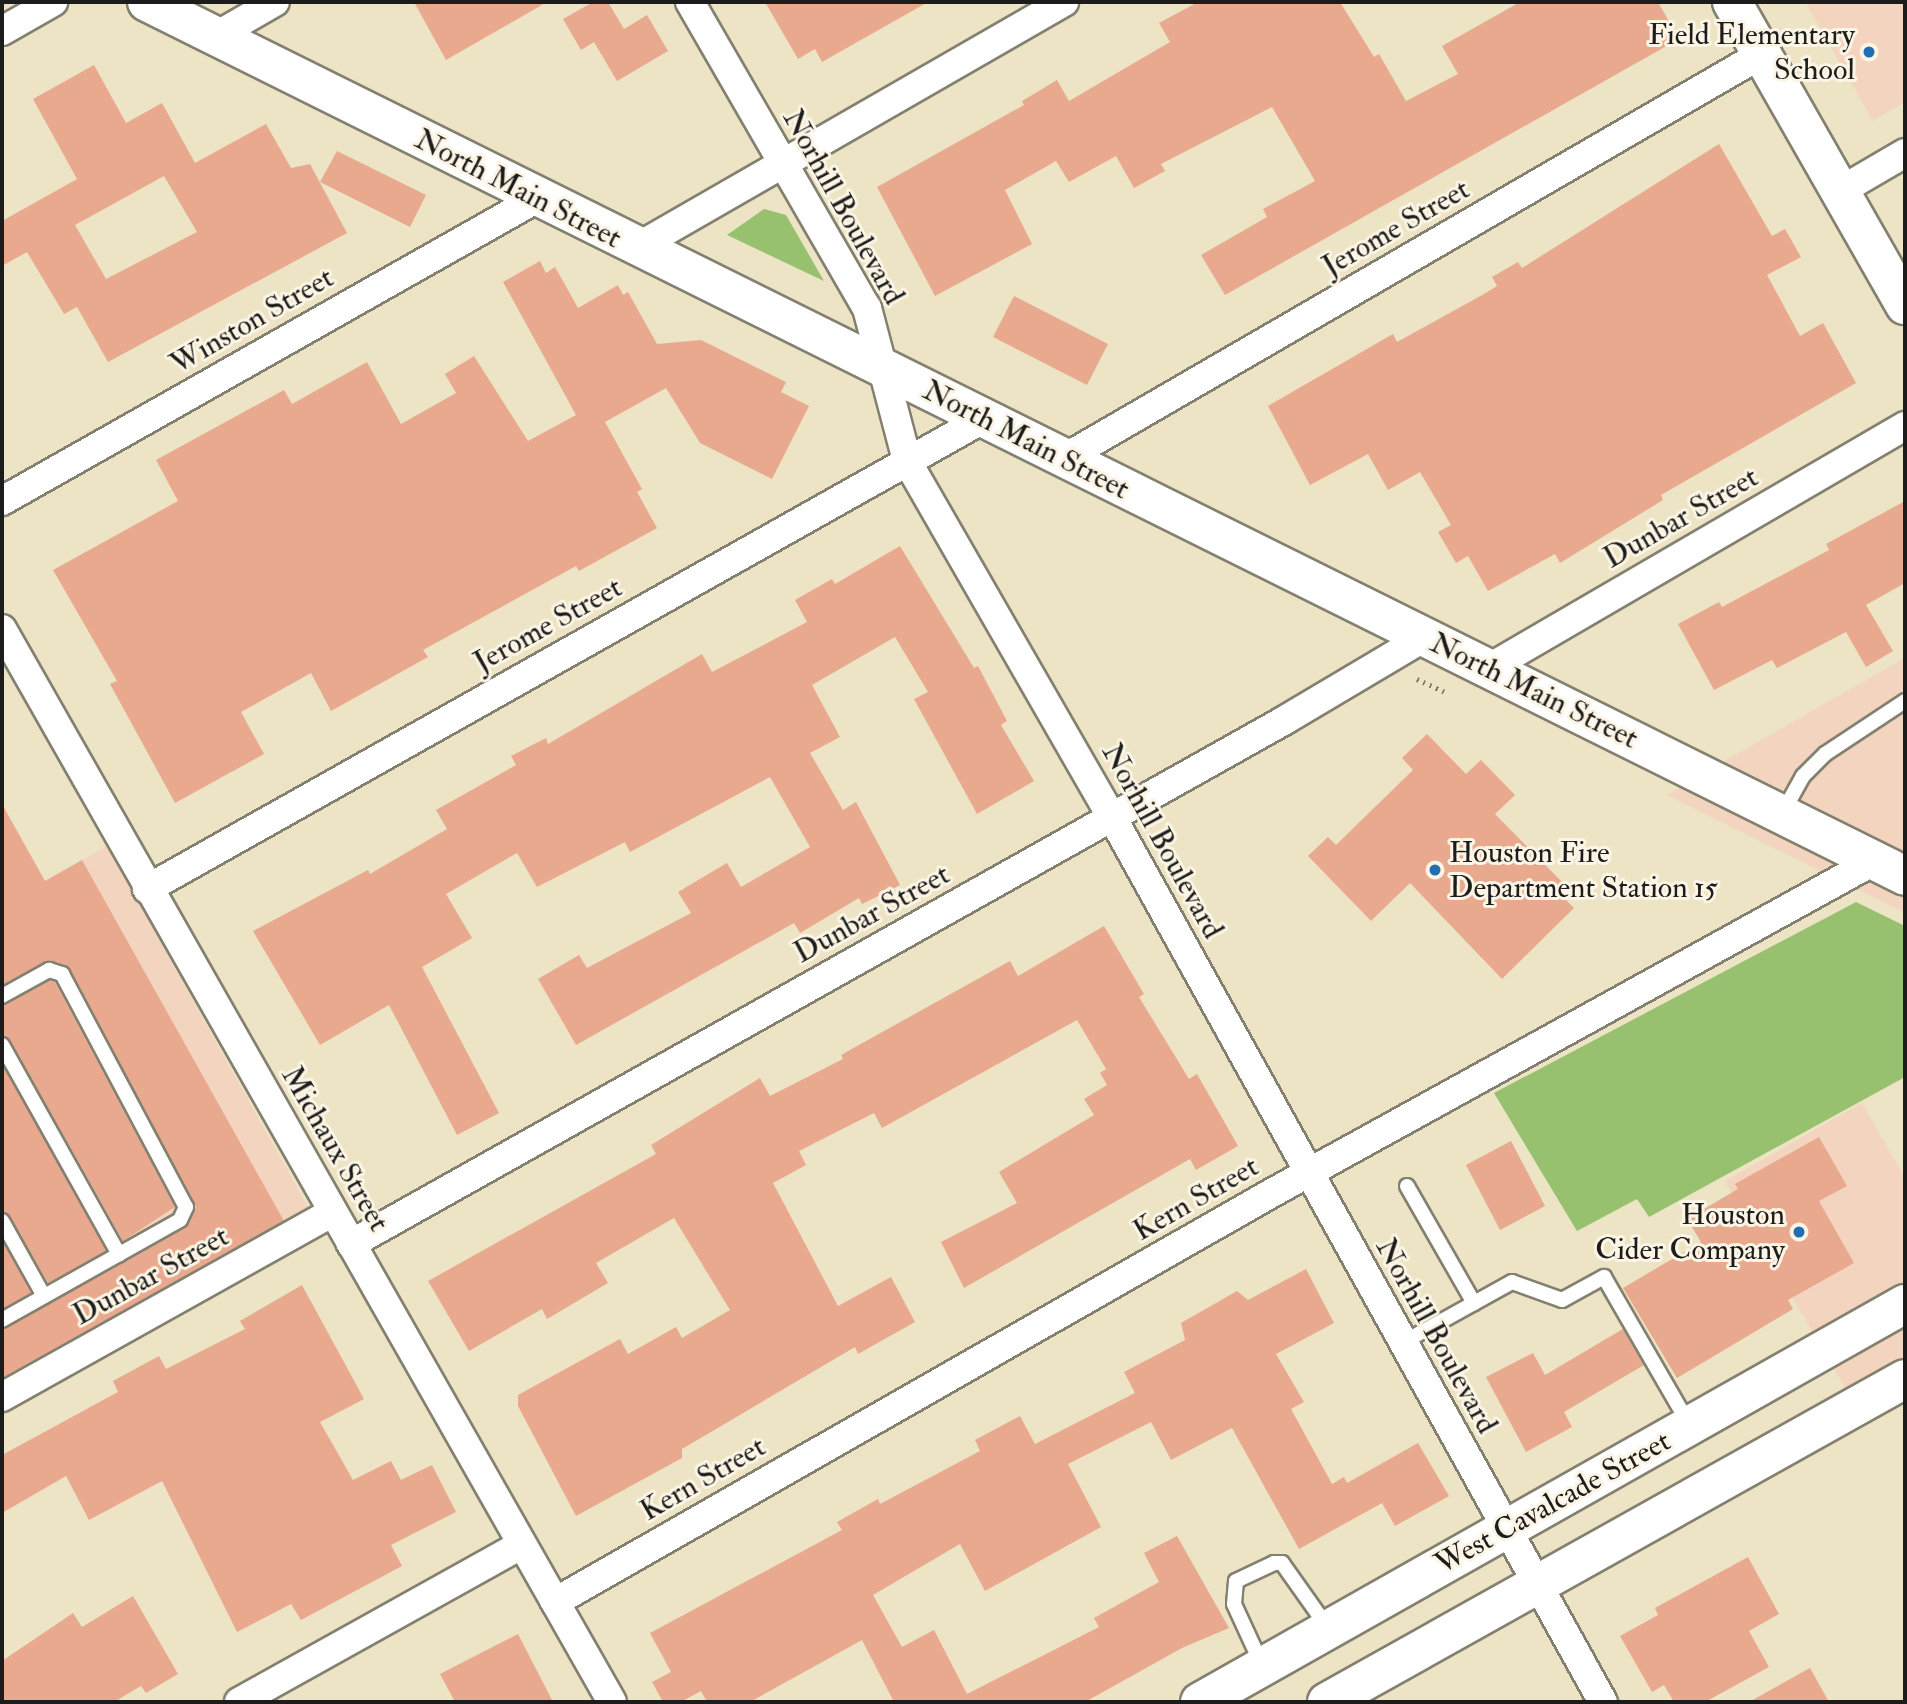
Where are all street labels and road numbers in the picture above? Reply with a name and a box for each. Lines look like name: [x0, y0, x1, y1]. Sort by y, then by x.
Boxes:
street label: Norhill Boulevard: [774, 103, 912, 311]
street label: North Main Street: [409, 121, 627, 257]
street label: Jerome Street: [1316, 171, 1476, 285]
street label: Winston Street: [164, 260, 340, 382]
street label: North Main Street: [917, 372, 1135, 508]
street label: Dunbar Street: [1597, 459, 1765, 577]
street label: Jerome Street: [468, 570, 628, 680]
street label: North Main Street: [1424, 625, 1644, 757]
street label: Norhill Boulevard: [1093, 737, 1231, 945]
street label: Dunbar Street: [788, 857, 956, 971]
street label: Michaux Street: [273, 1060, 397, 1238]
street label: Kern Street: [1127, 1149, 1265, 1249]
street label: Dunbar Street: [67, 1219, 235, 1333]
street label: Norhill Boulevard: [1367, 1232, 1505, 1440]
street label: West Cavalcade Street: [1429, 1423, 1677, 1583]
street label: Kern Street: [634, 1429, 772, 1529]

